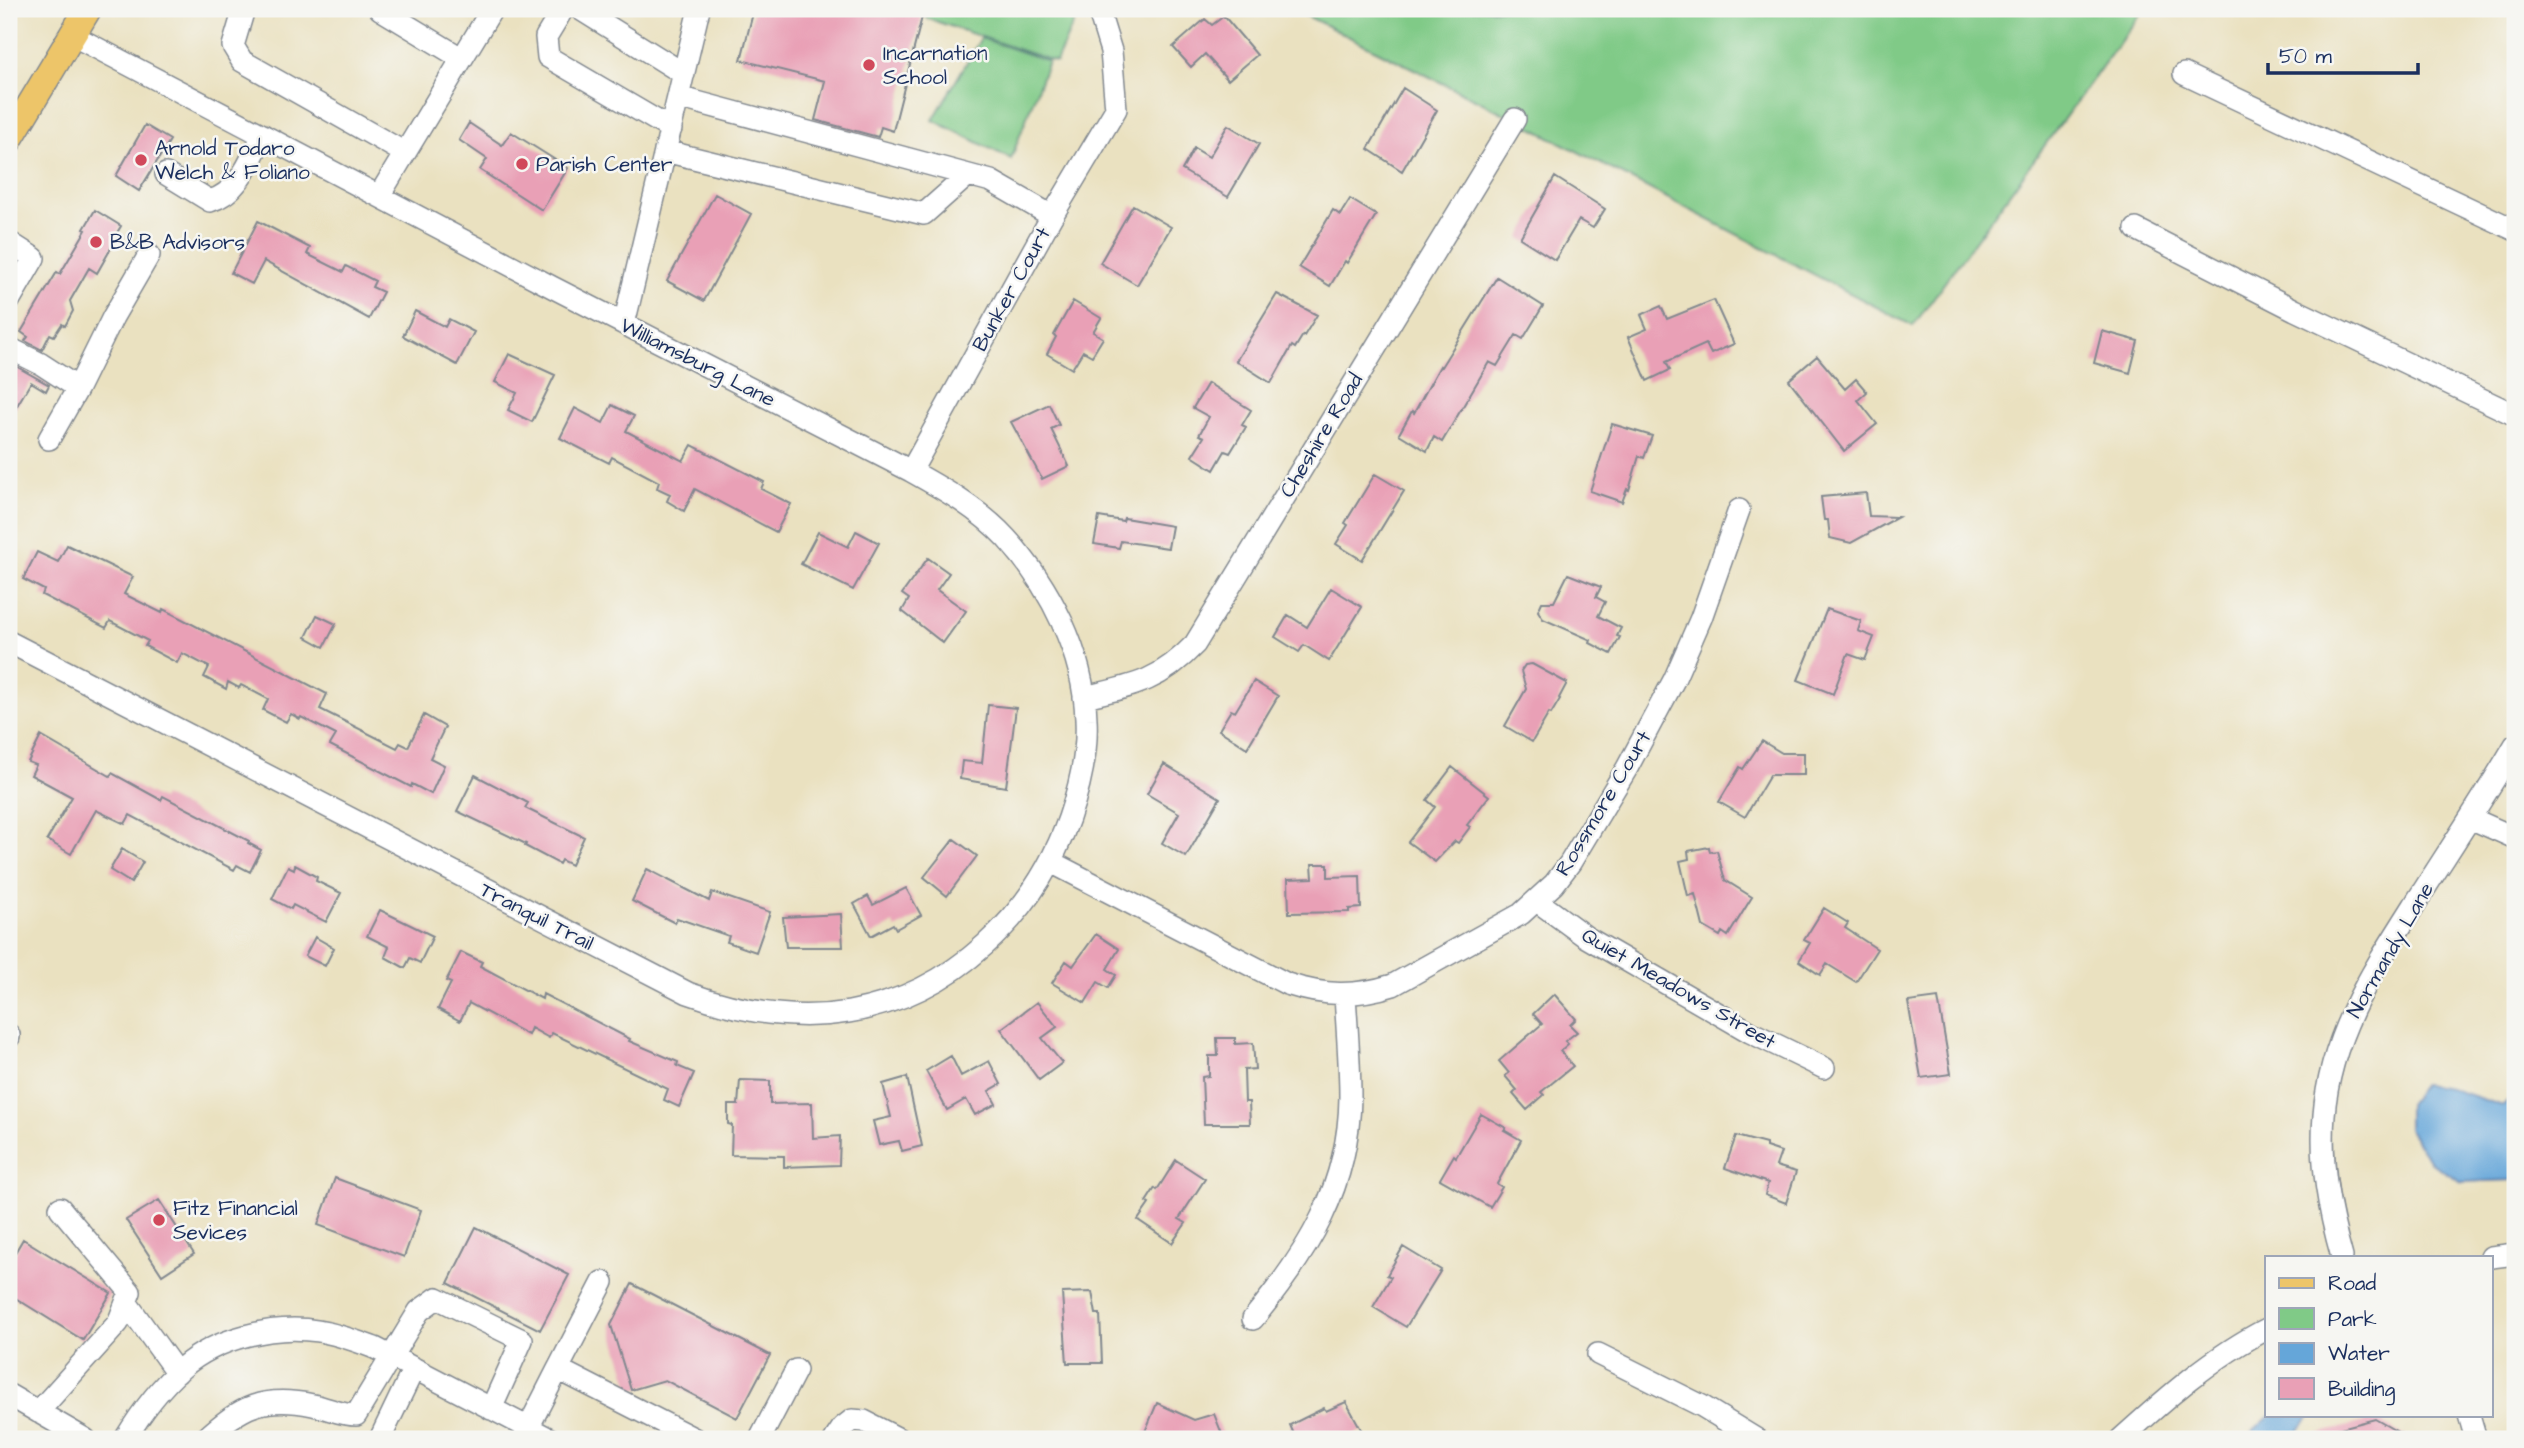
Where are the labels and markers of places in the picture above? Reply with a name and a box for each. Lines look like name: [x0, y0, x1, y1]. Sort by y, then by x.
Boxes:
place label: Incarnation School: [883, 39, 987, 92]
marker: Incarnation School: [861, 57, 877, 73]
place label: Arnold Todaro Welch & Foliano: [155, 134, 310, 187]
place label: Parish Center: [536, 150, 673, 179]
marker: Arnold Todaro Welch & Foliano: [133, 152, 149, 168]
marker: Parish Center: [514, 156, 530, 172]
place label: B&B Advisors: [110, 228, 245, 257]
marker: B&B Advisors: [88, 234, 104, 250]
place label: Fitz Financial Sevices: [173, 1194, 298, 1247]
marker: Fitz Financial Sevices: [151, 1212, 167, 1228]

